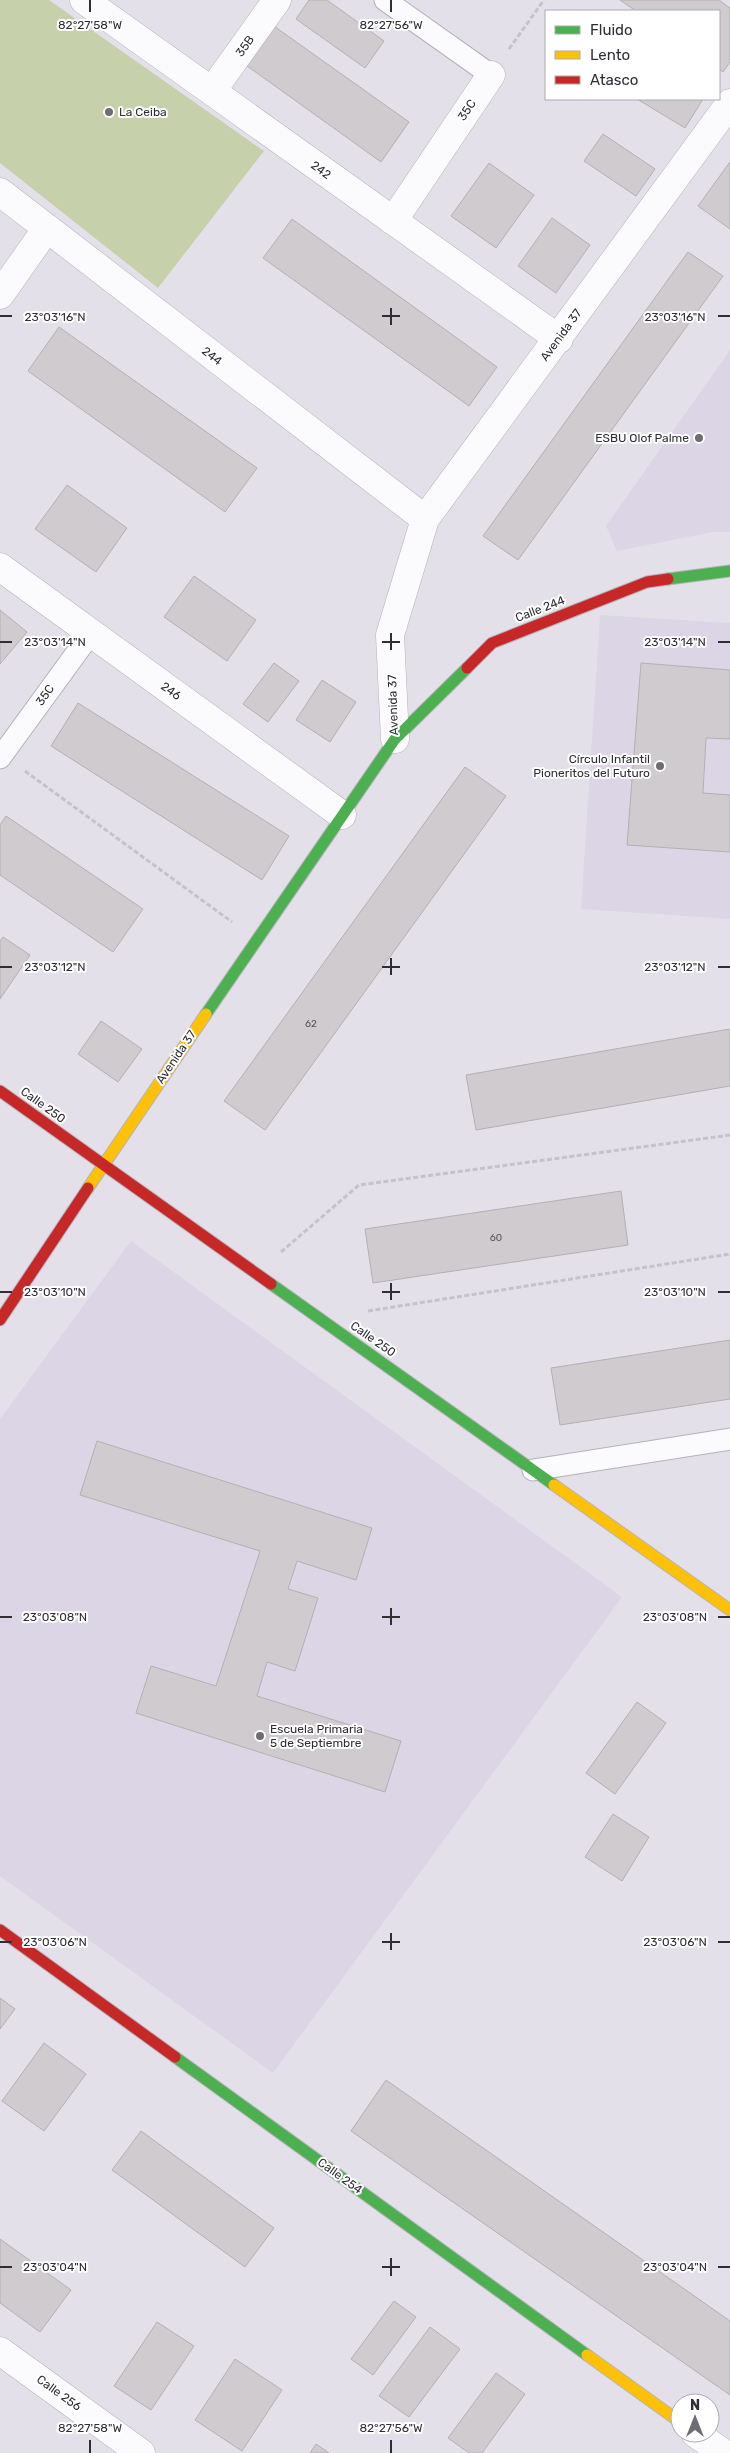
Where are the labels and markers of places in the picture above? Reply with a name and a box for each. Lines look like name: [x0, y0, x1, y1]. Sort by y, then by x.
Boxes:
place label: La Ceiba: [119, 105, 167, 119]
marker: La Ceiba: [103, 106, 115, 118]
place label: ESBU Olof Palme: [595, 431, 689, 445]
marker: ESBU Olof Palme: [693, 432, 705, 444]
place label: Círculo Infantil Pioneritos del Futuro: [533, 752, 650, 780]
marker: Círculo Infantil Pioneritos del Futuro: [654, 760, 666, 772]
place label: Escuela Primaria 5 de Septiembre: [270, 1722, 363, 1750]
marker: Escuela Primaria 5 de Septiembre: [254, 1730, 266, 1742]

